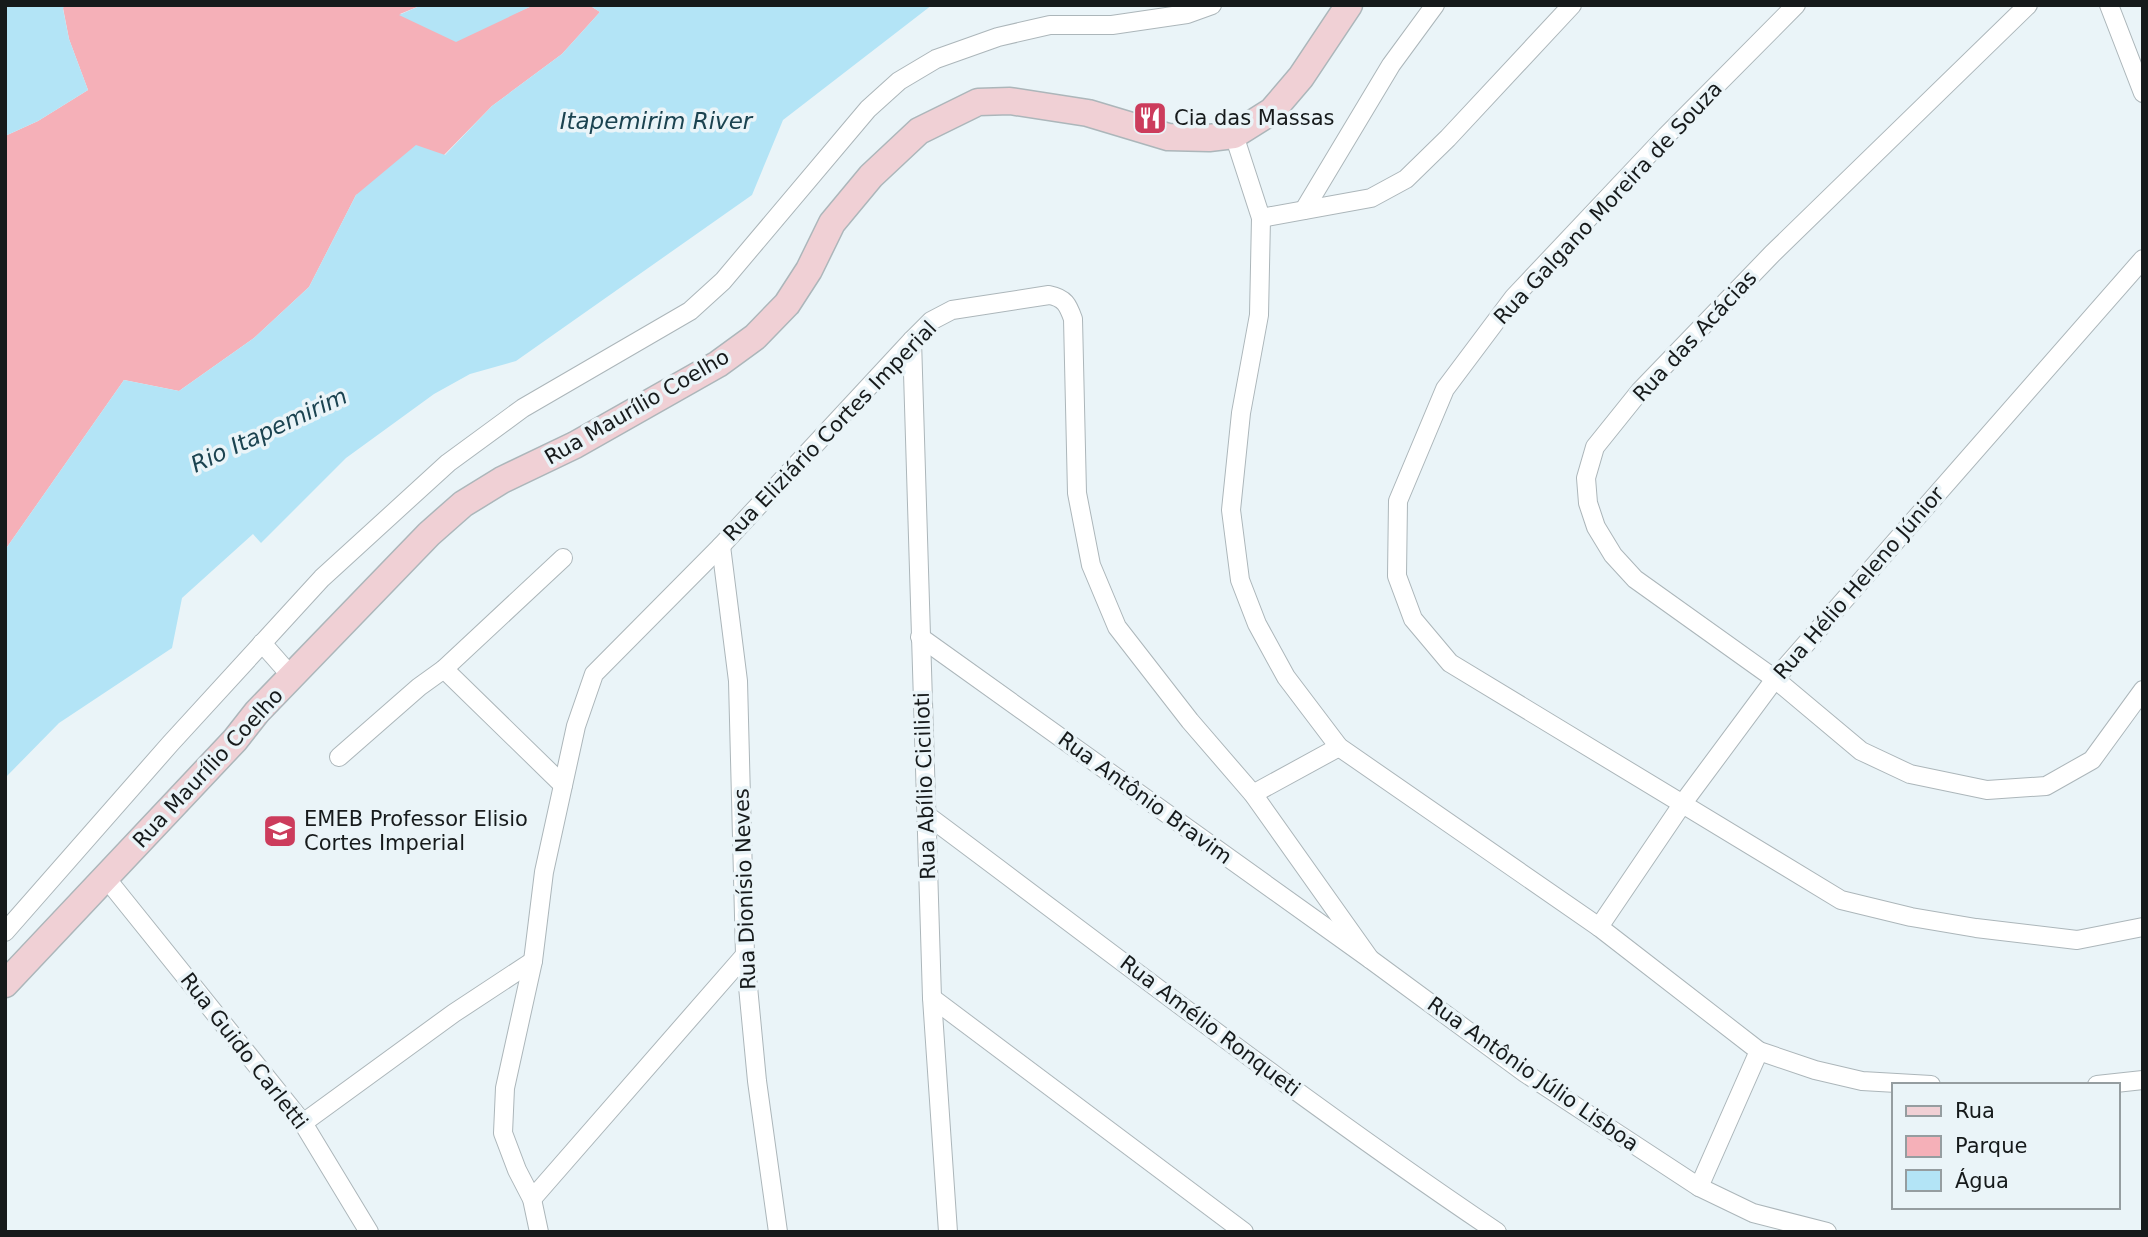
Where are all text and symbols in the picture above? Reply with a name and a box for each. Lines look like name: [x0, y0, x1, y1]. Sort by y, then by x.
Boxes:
street label: Rua Galgano Moreira de Souza: [1489, 77, 1727, 329]
restaurant icon: Cia das Massas: [1131, 99, 1169, 137]
place label: Cia das Massas: [1174, 106, 1335, 130]
water label: Itapemirim River: [560, 108, 754, 134]
street label: Rua das Acácias: [1628, 266, 1762, 406]
street label: Rua Eliziário Cortes Imperial: [719, 316, 941, 546]
street label: Rua Maurílio Coelho: [541, 344, 733, 470]
water label: Rio Itapemirim: [187, 382, 351, 478]
street label: Rua Hélio Heleno Júnior: [1769, 482, 1949, 684]
street label: Rua Maurílio Coelho: [128, 683, 288, 853]
street label: Rua Abílio Cicilioti: [910, 692, 940, 880]
street label: Rua Antônio Bravim: [1054, 727, 1236, 869]
street label: Rua Dionísio Neves: [729, 788, 761, 990]
place label: EMEB Professor Elisio Cortes Imperial: [304, 807, 528, 855]
school or university icon: EMEB Professor Elisio Cortes Imperial: [261, 812, 299, 850]
street label: Rua Amélio Ronqueti: [1115, 951, 1305, 1101]
street label: Rua Guido Carletti: [175, 968, 313, 1134]
street label: Rua Antônio Júlio Lisboa: [1423, 992, 1643, 1156]
legend: [1892, 1083, 2120, 1209]
text: Rua: [1955, 1099, 1995, 1123]
text: Parque: [1955, 1134, 2027, 1158]
text: Água: [1955, 1168, 2009, 1193]

